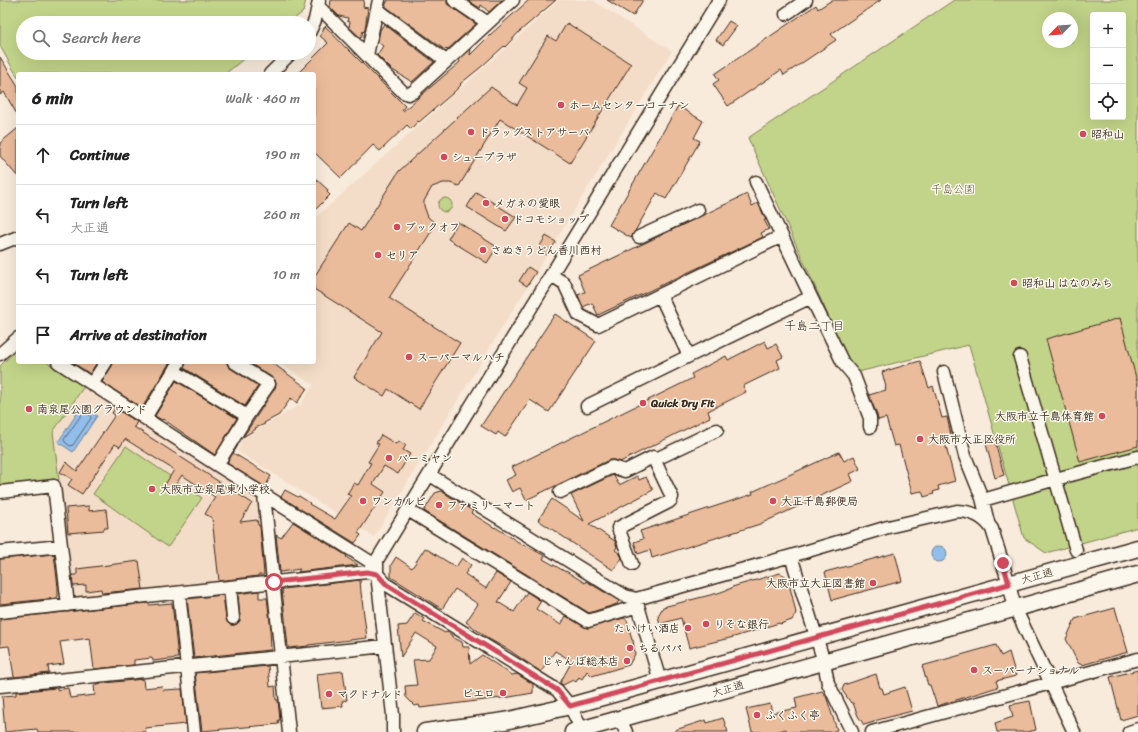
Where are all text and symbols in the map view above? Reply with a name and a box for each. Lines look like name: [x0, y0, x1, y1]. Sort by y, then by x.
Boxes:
north arrow: [1042, 12, 1078, 48]
map controls: [1090, 12, 1126, 120]
button: +: [1090, 12, 1126, 48]
search box: [16, 16, 316, 60]
text: Search here: [62, 25, 141, 51]
icon: search: [30, 27, 52, 49]
button: −: [1090, 48, 1126, 84]
text: 6 min: [32, 83, 73, 113]
button: locate: [1090, 84, 1126, 120]
text: Walk · 460 m: [226, 87, 300, 110]
place label: ホームセンターコーナン: [569, 96, 690, 115]
marker: ホームセンターコーナン: [556, 100, 566, 110]
place label: ドラッグストアサーバ: [479, 123, 589, 142]
place label: 昭和山: [1091, 125, 1124, 144]
marker: ドラッグストアサーバ: [466, 127, 476, 137]
marker: 昭和山: [1078, 129, 1088, 139]
text: Continue: [70, 142, 130, 168]
text: 190 m: [265, 143, 300, 166]
icon: ahead: [32, 144, 54, 166]
place label: シュープラザ: [452, 148, 516, 167]
marker: シュープラザ: [439, 152, 449, 162]
park label: 千島公園: [931, 180, 975, 199]
text: Turn left: [70, 190, 128, 216]
place label: メガネの愛眼: [494, 194, 560, 213]
marker: メガネの愛眼: [481, 198, 491, 208]
text: 260 m: [264, 203, 300, 226]
icon: left: [32, 204, 54, 226]
place label: ドコモショップ: [513, 210, 589, 229]
marker: ドコモショップ: [500, 214, 510, 224]
text: 大正通: [70, 216, 109, 239]
place label: ブックオフ: [405, 218, 460, 237]
marker: ブックオフ: [392, 222, 402, 232]
place label: さぬきうどん香川西村: [491, 241, 601, 260]
marker: さぬきうどん香川西村: [478, 245, 488, 255]
place label: セリア: [386, 246, 419, 265]
marker: セリア: [373, 250, 383, 260]
text: Turn left: [70, 262, 128, 288]
text: 10 m: [273, 263, 300, 286]
icon: left: [32, 264, 54, 286]
place label: 昭和山 はなのみち: [1022, 274, 1113, 293]
marker: 昭和山 はなのみち: [1009, 278, 1019, 288]
district label: 千島二丁目: [784, 315, 844, 337]
text: Arrive at destination: [70, 322, 207, 348]
icon: arrive: [32, 324, 54, 346]
place label: スーパーマルハチ: [417, 348, 505, 367]
marker: スーパーマルハチ: [404, 352, 414, 362]
place label: Quick Dry Fit: [650, 394, 715, 413]
marker: Quick Dry Fit: [638, 398, 648, 408]
place label: 南泉尾公園グラウンド: [37, 400, 147, 419]
marker: 南泉尾公園グラウンド: [24, 404, 34, 414]
place label: 大阪市立千島体育館: [995, 407, 1094, 426]
marker: 大阪市立千島体育館: [1097, 411, 1107, 421]
place label: 大阪市大正区役所: [928, 430, 1016, 449]
marker: 大阪市大正区役所: [915, 434, 925, 444]
place label: バーミヤン: [397, 449, 452, 468]
marker: バーミヤン: [384, 453, 394, 463]
place label: 大阪市立泉尾東小学校: [160, 480, 270, 499]
marker: 大阪市立泉尾東小学校: [147, 484, 157, 494]
place label: ワンカルビ: [371, 492, 426, 511]
place label: 大正千島郵便局: [781, 492, 858, 511]
marker: ワンカルビ: [358, 496, 368, 506]
place label: ファミリーマート: [447, 496, 535, 515]
marker: 大正千島郵便局: [768, 496, 778, 506]
marker: ファミリーマート: [434, 500, 444, 510]
route end: [994, 554, 1012, 572]
street label: 大正通: [1019, 563, 1055, 589]
route start: [265, 573, 283, 591]
place label: 大阪市立大正図書館: [766, 574, 865, 593]
marker: 大阪市立大正図書館: [868, 578, 878, 588]
place label: りそな銀行: [714, 615, 769, 634]
place label: たいけい酒店: [614, 619, 680, 638]
marker: りそな銀行: [701, 619, 711, 629]
marker: たいけい酒店: [683, 623, 693, 633]
place label: ちるパパ: [638, 639, 682, 658]
marker: ちるパパ: [625, 643, 635, 653]
place label: じゃんぼ総本店: [542, 652, 619, 671]
marker: じゃんぼ総本店: [622, 656, 632, 666]
place label: スーパーナショナル: [982, 661, 1079, 680]
marker: スーパーナショナル: [969, 665, 979, 675]
street label: 大正通: [710, 675, 746, 703]
place label: ピエロ: [462, 684, 495, 703]
place label: マクドナルド: [337, 685, 403, 704]
marker: ピエロ: [498, 688, 508, 698]
marker: マクドナルド: [324, 689, 334, 699]
place label: ふくふく亭: [765, 706, 820, 725]
marker: ふくふく亭: [752, 710, 762, 720]

